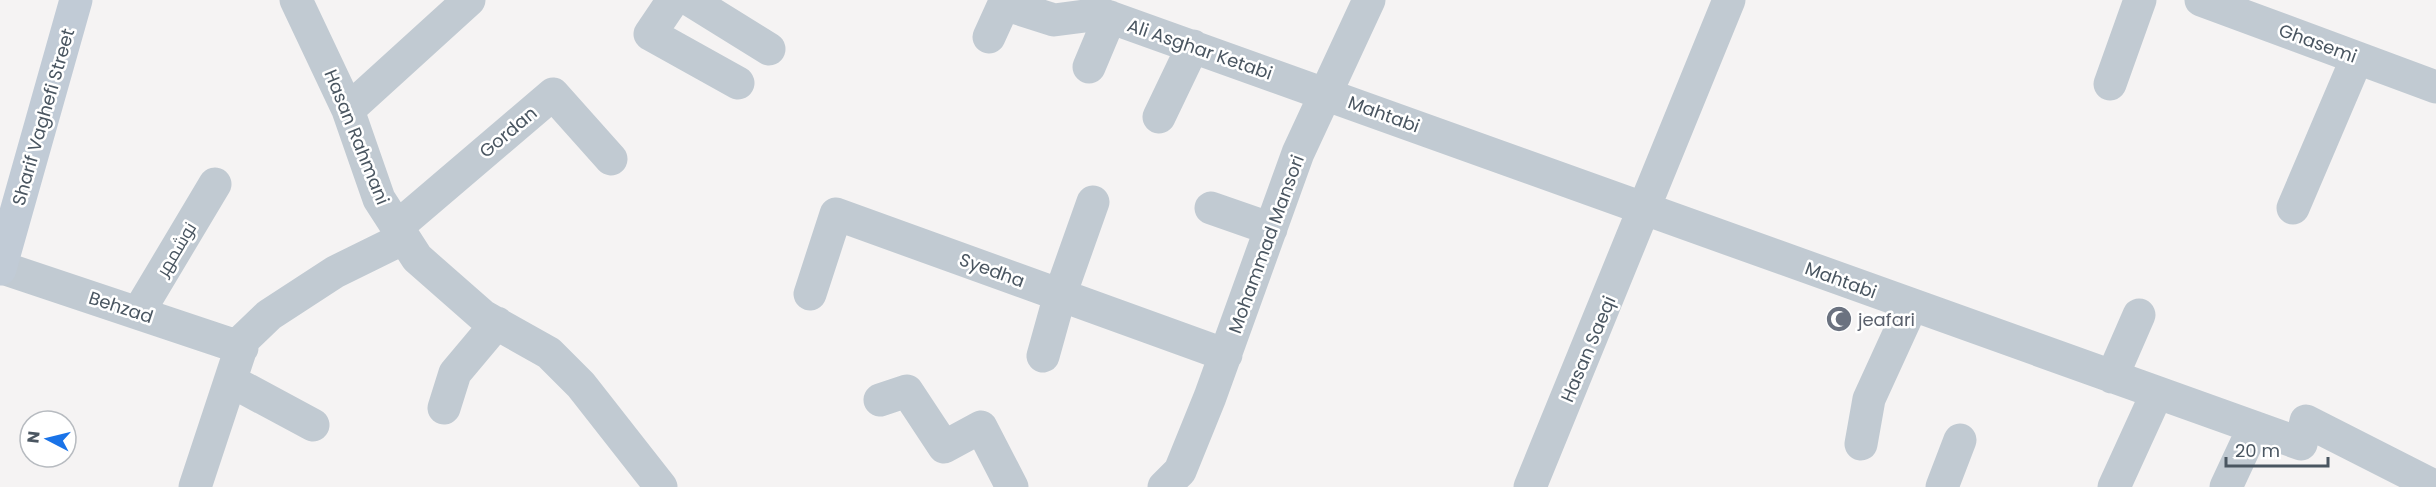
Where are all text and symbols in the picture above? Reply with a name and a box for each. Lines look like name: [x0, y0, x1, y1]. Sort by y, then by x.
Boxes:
street label: Ali Asghar Ketabi: [1124, 12, 1276, 86]
street label: Ghasemi: [2276, 17, 2360, 69]
street label: Sharif Vaghefi Street: [6, 26, 80, 208]
street label: Hasan Rahmani: [318, 66, 396, 208]
street label: Mahtabi: [1345, 90, 1423, 138]
street label: Gordan: [474, 101, 542, 163]
street label: Mohammad Mansori: [1222, 151, 1310, 337]
street label: نوشمهر: [149, 217, 202, 282]
street label: Syedha: [956, 247, 1028, 293]
street label: Mahtabi: [1802, 256, 1880, 304]
street label: Behzad: [86, 285, 156, 329]
street label: Hasan Saeqi: [1554, 292, 1622, 406]
mosque icon: jeafari: [1824, 304, 1854, 334]
place label: jeafari: [1857, 307, 1915, 332]
north arrow: [18, 409, 78, 469]
text: N: [21, 430, 46, 445]
scale bar: [2226, 430, 2328, 468]
text: 20 m: [2235, 438, 2280, 463]

